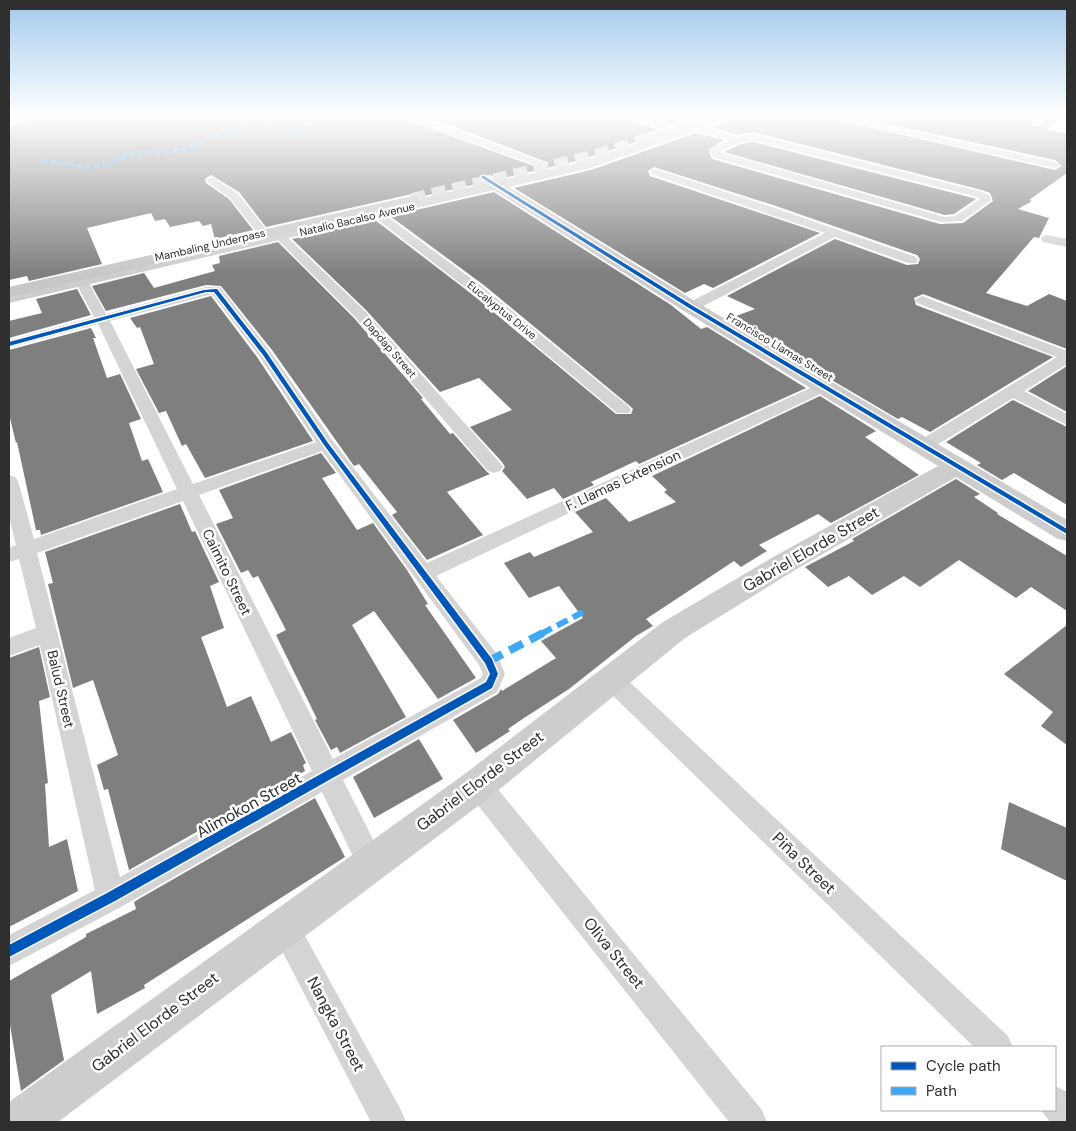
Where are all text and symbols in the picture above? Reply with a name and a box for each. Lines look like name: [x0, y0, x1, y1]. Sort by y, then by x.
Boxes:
street label: Natalio Bacalso Avenue: [298, 199, 416, 239]
street label: Mambaling Underpass: [153, 225, 267, 265]
street label: Eucalyptus Drive: [465, 278, 539, 342]
street label: Francisco Llamas Street: [724, 310, 836, 384]
street label: Dapdap Street: [360, 315, 420, 381]
street label: F. Llamas Extension: [563, 445, 683, 515]
street label: Gabriel Elorde Street: [739, 501, 883, 597]
street label: Caimito Street: [198, 526, 256, 618]
street label: Balud Street: [43, 648, 79, 730]
street label: Gabriel Elorde Street: [412, 726, 548, 836]
street label: Alimokon Street: [193, 767, 305, 843]
street label: Piña Street: [768, 827, 840, 899]
street label: Oliva Street: [579, 913, 649, 993]
street label: Gabriel Elorde Street: [87, 967, 223, 1077]
street label: Nangka Street: [302, 973, 370, 1075]
legend: [881, 1046, 1056, 1111]
text: Cycle path: [926, 1056, 1001, 1076]
text: Path: [926, 1081, 957, 1101]

